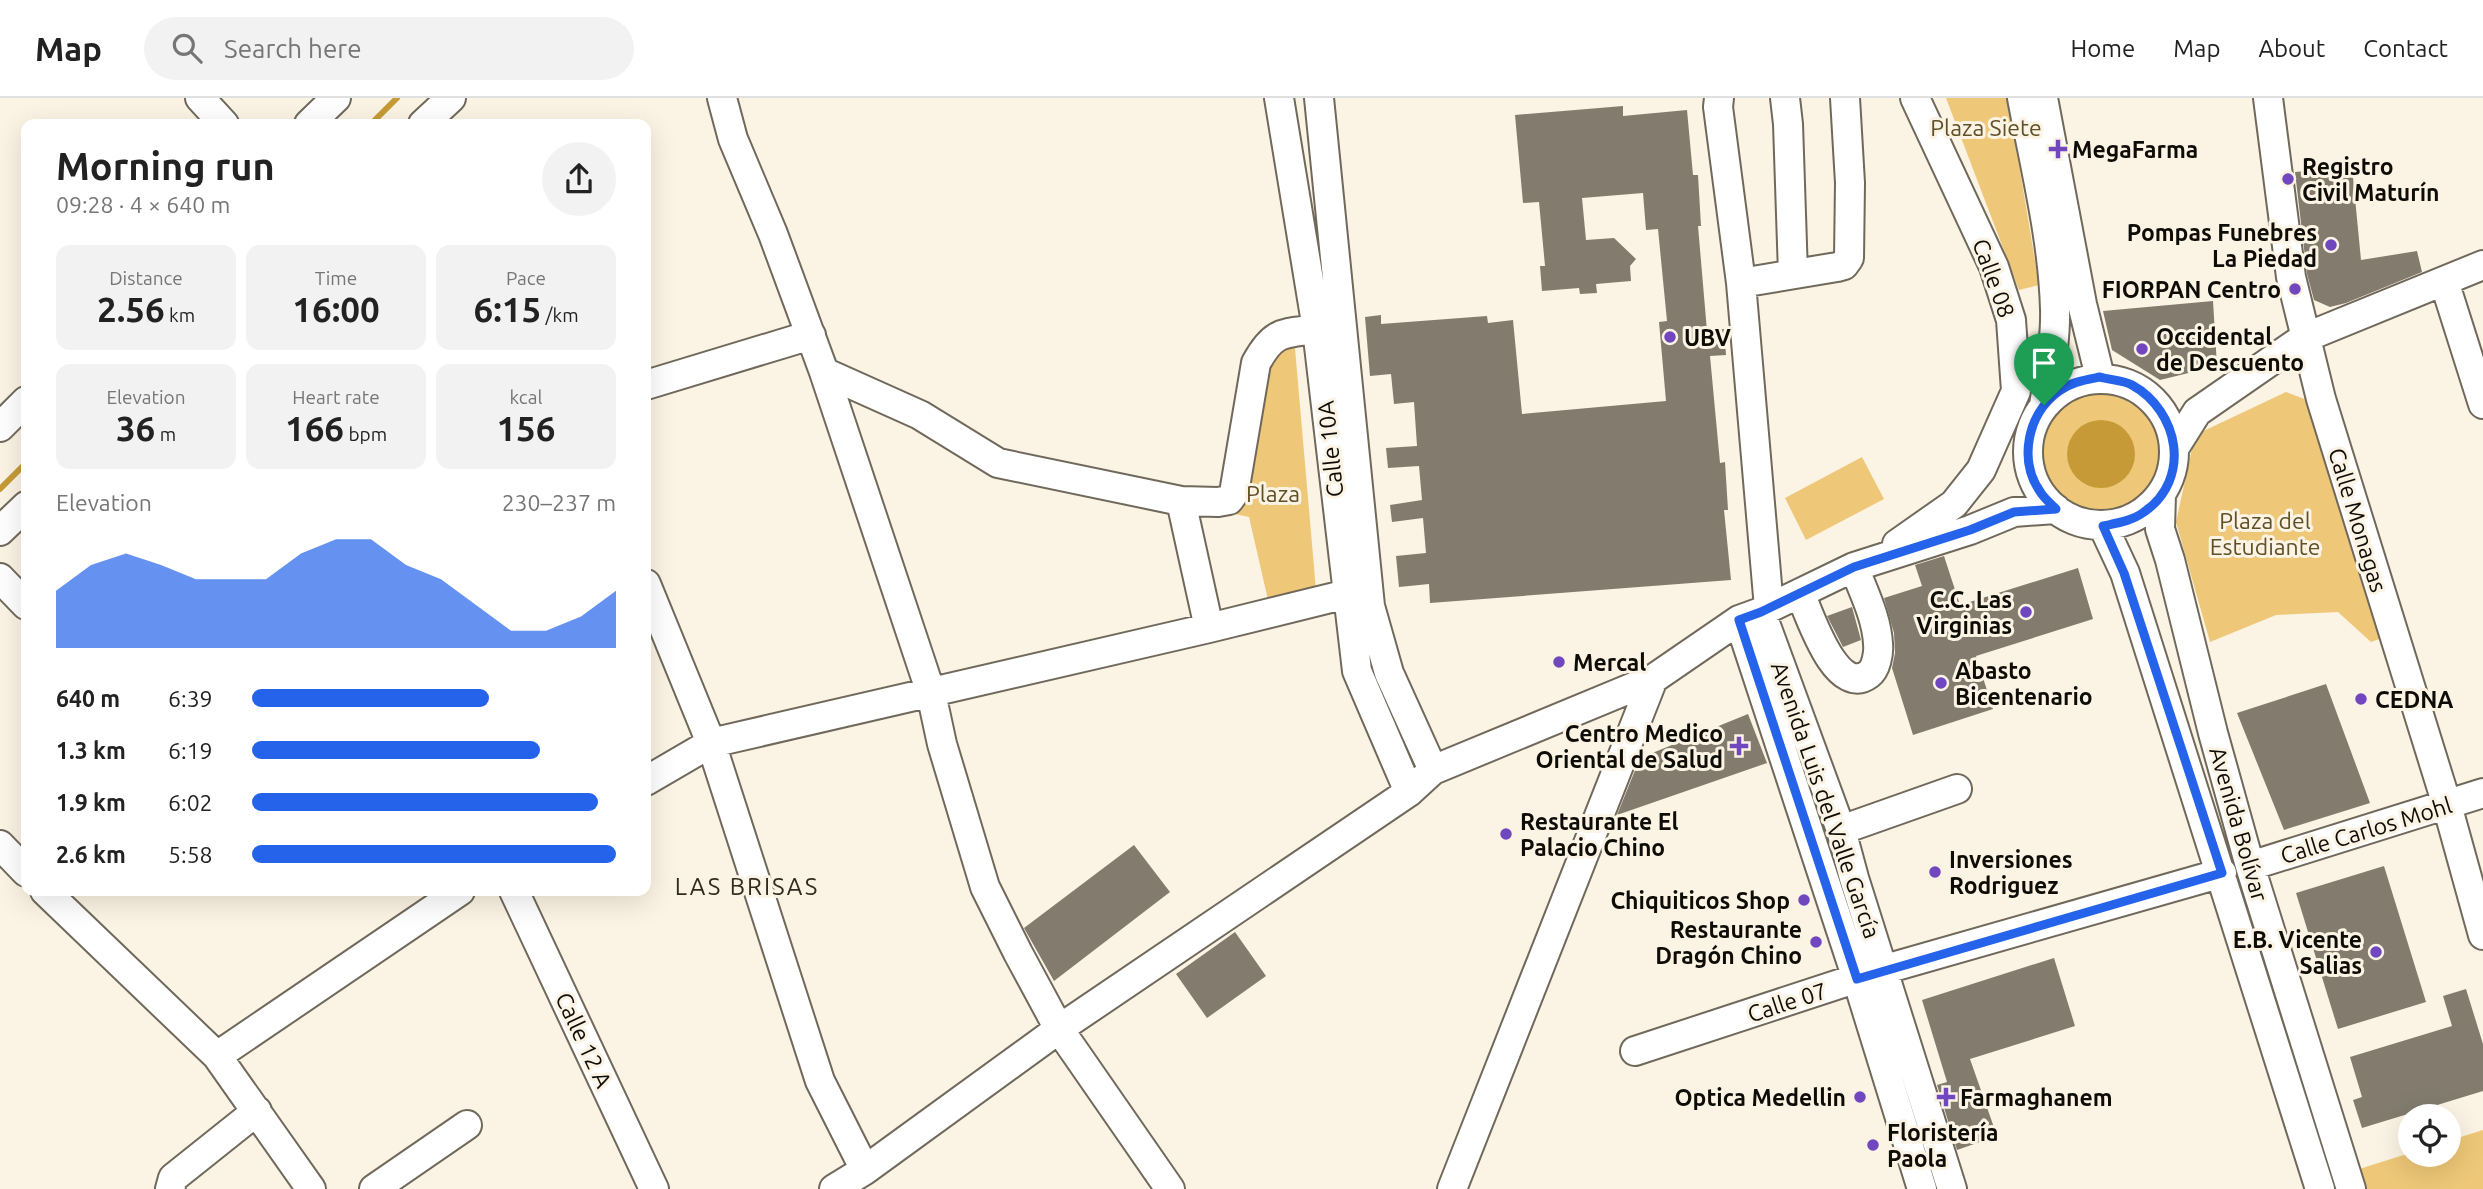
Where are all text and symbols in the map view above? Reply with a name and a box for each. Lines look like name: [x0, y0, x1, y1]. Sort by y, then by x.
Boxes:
search box: [144, 17, 634, 80]
icon: search: [168, 29, 206, 67]
text: Map: [35, 30, 102, 67]
text: Search here: [224, 34, 362, 63]
text: Home: [2070, 35, 2135, 62]
text: Map: [2173, 35, 2220, 62]
text: About: [2258, 35, 2325, 62]
text: Contact: [2363, 35, 2448, 62]
park label: Plaza Siete: [1930, 115, 2042, 140]
place label: MegaFarma: [2072, 137, 2198, 162]
marker: MegaFarma: [2050, 141, 2066, 157]
button: share: [542, 142, 616, 216]
text: Morning run: [56, 145, 275, 187]
place label: Registro Civil Maturín: [2302, 154, 2440, 205]
marker: Registro Civil Maturín: [2280, 171, 2296, 187]
text: 09:28 · 4 × 640 m: [56, 192, 230, 217]
place label: Pompas Funebres La Piedad: [2127, 220, 2317, 271]
street label: Calle 08: [1968, 235, 2020, 321]
marker: Pompas Funebres La Piedad: [2323, 237, 2339, 253]
text: Distance: [109, 267, 183, 289]
text: Time: [315, 267, 357, 289]
text: Pace: [506, 267, 546, 289]
place label: FIORPAN Centro: [2102, 277, 2281, 302]
marker: FIORPAN Centro: [2287, 281, 2303, 297]
text: 2.56: [97, 289, 165, 329]
text: 16:00: [292, 289, 380, 329]
text: 6:15: [473, 289, 541, 329]
text: km: [165, 304, 195, 326]
text: /km: [541, 304, 579, 326]
place label: Occidental de Descuento: [2156, 324, 2304, 375]
place label: UBV: [1684, 325, 1731, 350]
marker: UBV: [1662, 329, 1678, 345]
pin: [2014, 333, 2074, 405]
marker: Occidental de Descuento: [2134, 341, 2150, 357]
icon: arrive: [2025, 344, 2063, 382]
text: Elevation: [106, 386, 186, 408]
text: Heart rate: [292, 386, 380, 408]
text: kcal: [510, 386, 542, 408]
street label: Calle 10A: [1313, 399, 1347, 498]
text: 36: [116, 408, 155, 448]
text: 166: [285, 408, 344, 448]
text: 156: [496, 408, 556, 448]
text: m: [155, 423, 176, 445]
text: bpm: [344, 423, 387, 445]
street label: Calle Monagas: [2324, 445, 2392, 595]
park label: Plaza: [1246, 481, 1300, 506]
text: Elevation: [56, 490, 152, 515]
text: 230–237 m: [502, 490, 616, 515]
park label: Plaza del Estudiante: [2210, 508, 2320, 559]
place label: C.C. Las Virginias: [1916, 587, 2012, 638]
marker: C.C. Las Virginias: [2018, 604, 2034, 620]
place label: Mercal: [1573, 650, 1646, 675]
marker: Mercal: [1551, 654, 1567, 670]
street label: Avenida Luis del Valle García: [1767, 658, 1885, 942]
place label: Abasto Bicentenario: [1955, 658, 2093, 709]
marker: Abasto Bicentenario: [1933, 675, 1949, 691]
text: 640 m: [56, 686, 120, 711]
text: 6:39: [168, 686, 213, 711]
place label: CEDNA: [2375, 687, 2453, 712]
marker: CEDNA: [2353, 691, 2369, 707]
place label: Centro Medico Oriental de Salud: [1535, 721, 1723, 772]
marker: Centro Medico Oriental de Salud: [1729, 736, 1749, 756]
text: 1.3 km: [56, 738, 126, 763]
text: 6:19: [168, 738, 213, 763]
street label: Avenida Bolívar: [2205, 744, 2273, 904]
text: 1.9 km: [56, 790, 126, 815]
text: 6:02: [168, 790, 213, 815]
street label: Calle Carlos Mohl: [2277, 792, 2455, 868]
place label: Restaurante El Palacio Chino: [1520, 809, 1678, 860]
marker: Restaurante El Palacio Chino: [1498, 826, 1514, 842]
text: 2.6 km: [56, 842, 126, 867]
text: 5:58: [168, 842, 213, 867]
place label: Inversiones Rodriguez: [1949, 847, 2073, 898]
marker: Inversiones Rodriguez: [1927, 864, 1943, 880]
district label: LAS BRISAS: [675, 873, 819, 900]
place label: Chiquiticos Shop: [1610, 888, 1790, 913]
marker: Chiquiticos Shop: [1796, 892, 1812, 908]
place label: Restaurante Dragón Chino: [1655, 917, 1802, 968]
place label: E.B. Vicente Salias: [2233, 927, 2362, 978]
marker: Restaurante Dragón Chino: [1808, 934, 1824, 950]
marker: E.B. Vicente Salias: [2368, 944, 2384, 960]
street label: Calle 07: [1744, 977, 1830, 1027]
street label: Calle 12 A: [551, 988, 617, 1092]
place label: Optica Medellin: [1675, 1085, 1846, 1110]
place label: Farmaghanem: [1960, 1085, 2113, 1110]
marker: Optica Medellin: [1852, 1089, 1868, 1105]
marker: Farmaghanem: [1938, 1089, 1954, 1105]
map controls: [2398, 1104, 2461, 1167]
button: locate: [2398, 1104, 2461, 1167]
place label: Floristería Paola: [1887, 1120, 1999, 1171]
marker: Floristería Paola: [1865, 1137, 1881, 1153]

